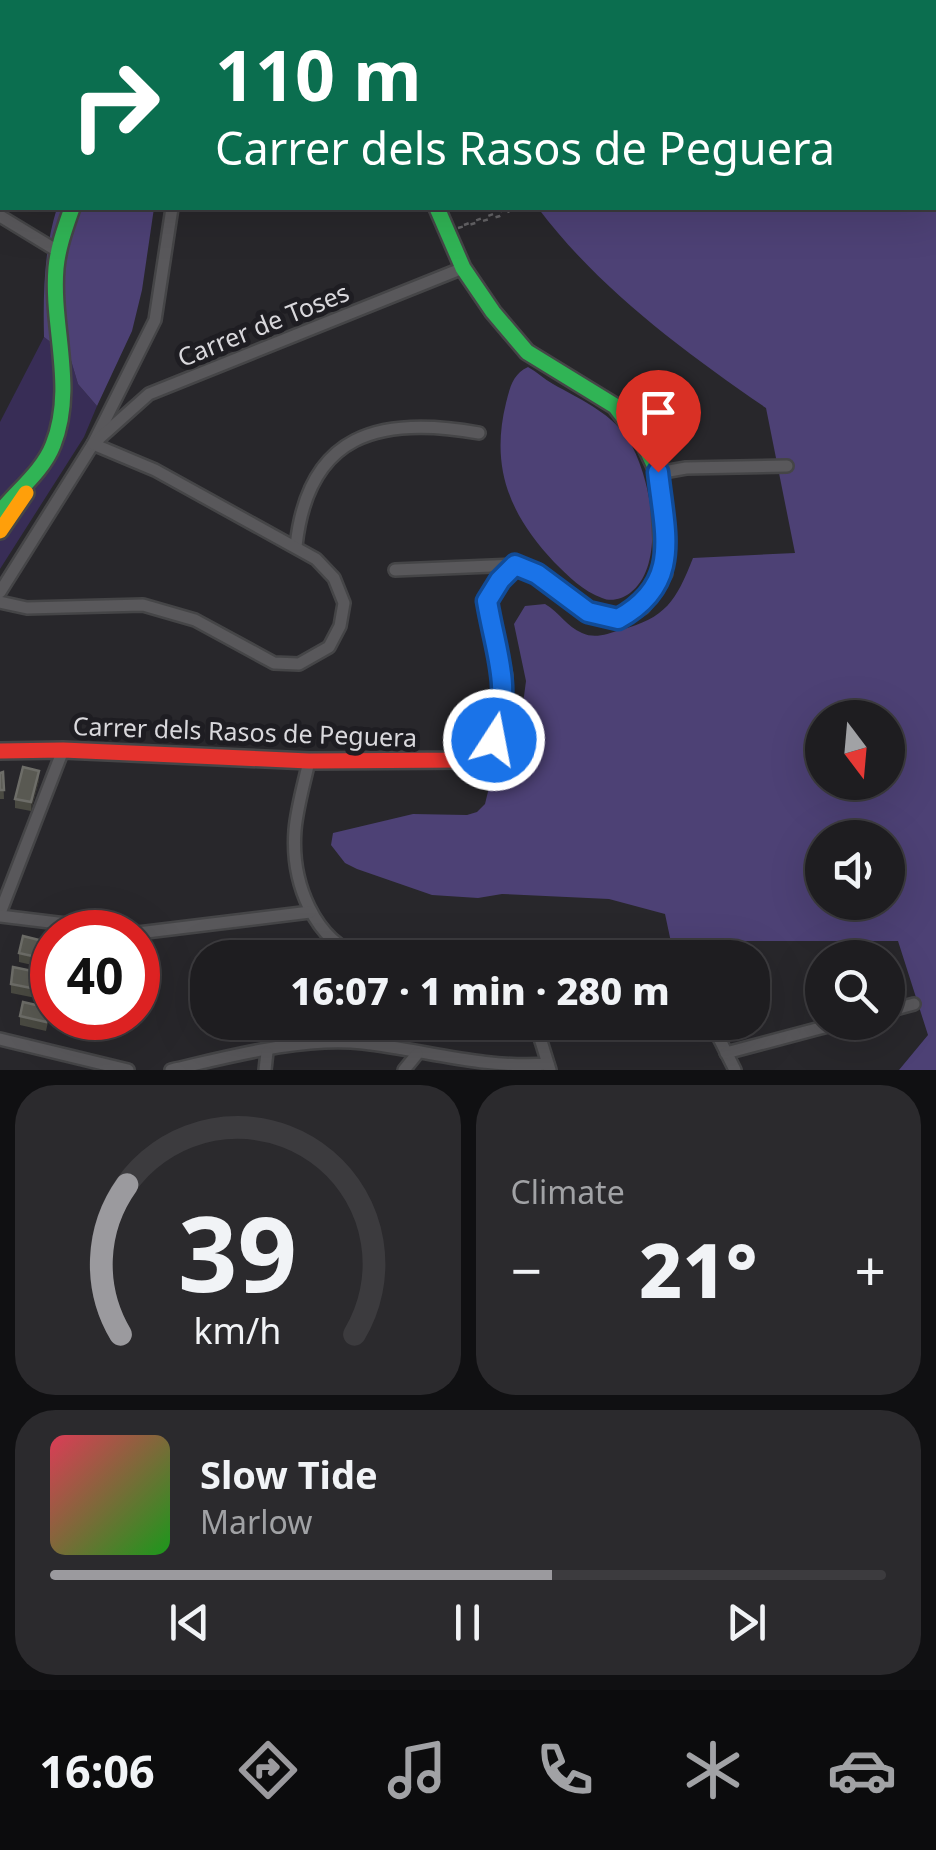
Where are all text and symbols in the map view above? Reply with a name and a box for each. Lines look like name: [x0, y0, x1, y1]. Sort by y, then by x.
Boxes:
text: 110 m: [215, 26, 422, 122]
icon: right: [50, 40, 180, 170]
text: Carrer dels Rasos de Peguera: [215, 117, 835, 178]
street label: Carrer de Toses: [172, 274, 354, 374]
pin: [616, 370, 701, 473]
icon: arrive: [631, 385, 686, 440]
position arrow: [442, 688, 546, 792]
north arrow: [805, 700, 905, 800]
map controls: [805, 700, 905, 1040]
street label: Carrer dels Rasos de Peguera: [72, 708, 418, 754]
button: sound: [805, 820, 905, 920]
speed limit sign: 40: [30, 910, 160, 1040]
button: search: [805, 940, 905, 1040]
text: 16:07 · 1 min · 280 m: [290, 964, 670, 1016]
text: Climate: [511, 1170, 625, 1213]
text: 39: [178, 1181, 297, 1322]
text: 21°: [639, 1218, 757, 1320]
text: −: [511, 1232, 542, 1307]
text: +: [855, 1232, 886, 1307]
text: km/h: [194, 1306, 282, 1354]
text: Slow Tide: [200, 1448, 378, 1500]
text: Marlow: [200, 1500, 312, 1543]
icon: previous: [162, 1595, 217, 1650]
icon: pause: [440, 1595, 495, 1650]
icon: next: [719, 1595, 774, 1650]
icon: directions: [233, 1735, 303, 1805]
icon: music: [382, 1735, 452, 1805]
icon: phone: [530, 1735, 600, 1805]
icon: climate: [678, 1735, 748, 1805]
icon: car: [827, 1735, 897, 1805]
text: 16:06: [39, 1740, 155, 1801]

